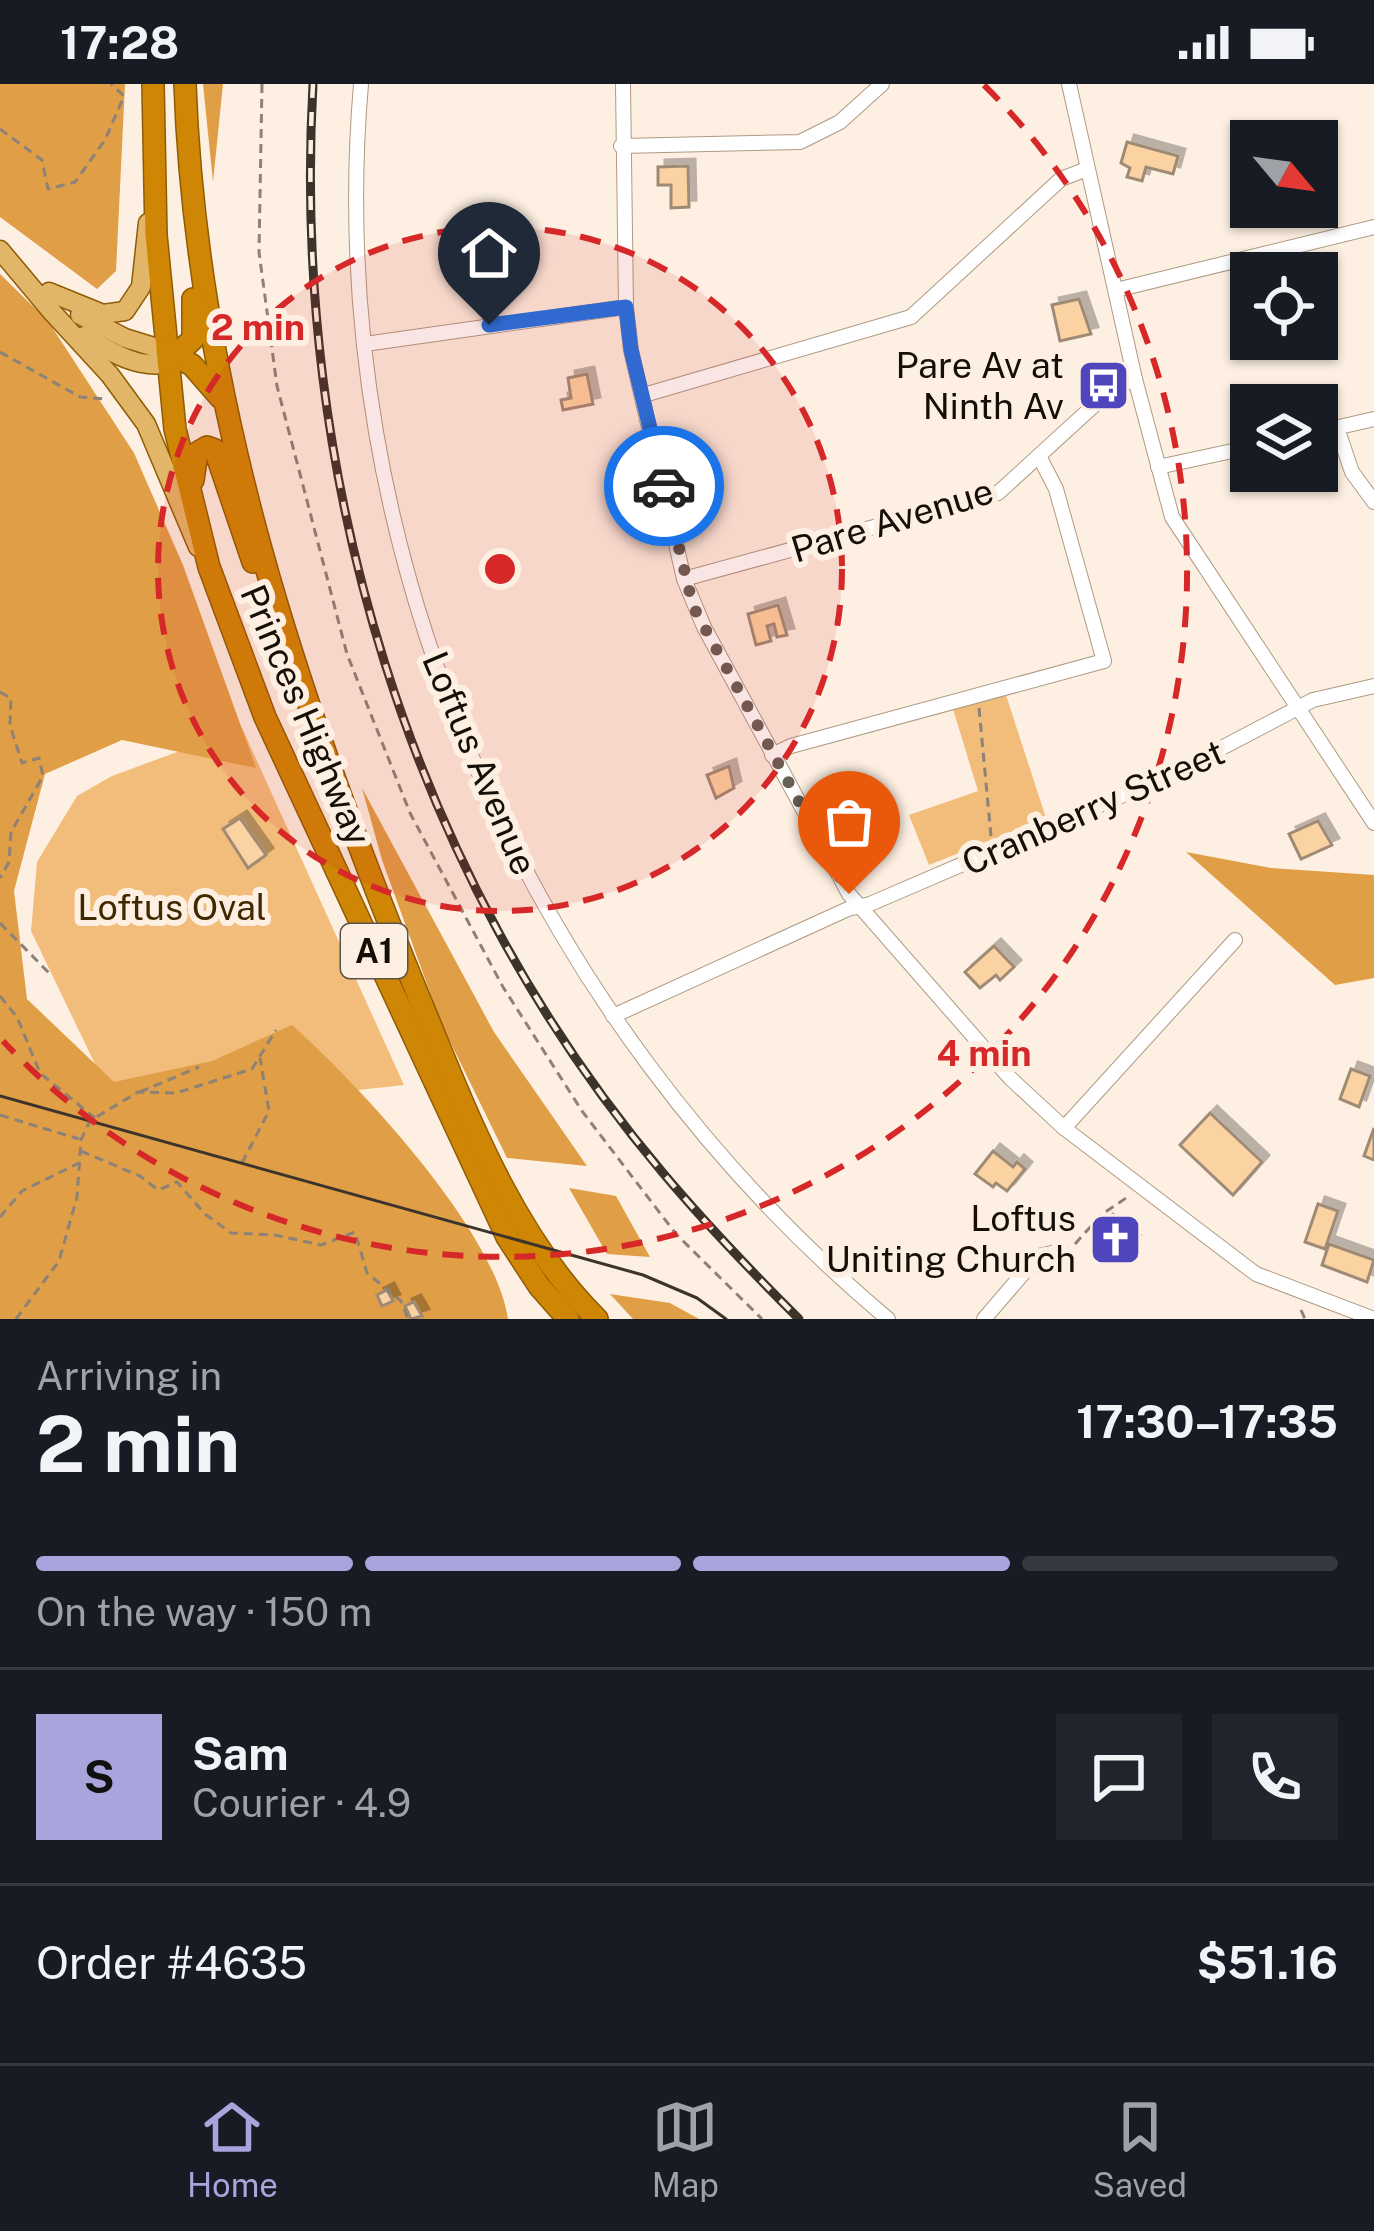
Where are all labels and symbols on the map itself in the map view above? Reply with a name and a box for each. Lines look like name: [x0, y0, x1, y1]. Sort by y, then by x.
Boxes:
north arrow: [1230, 120, 1338, 228]
pin: [438, 202, 540, 325]
text: 2 min: [211, 306, 305, 348]
place label: Pare Av at Ninth Av: [896, 344, 1064, 427]
bus stop icon: Pare Av at Ninth Av: [1075, 358, 1131, 414]
courier: [604, 426, 724, 546]
street label: Pare Avenue: [786, 469, 998, 571]
centre of rings: [479, 548, 521, 590]
street label: Princes Highway: [232, 579, 380, 851]
street label: Loftus Avenue: [414, 645, 546, 881]
street label: Cranberry Street: [955, 730, 1231, 884]
pin: [798, 771, 900, 894]
park label: Loftus Oval: [77, 886, 267, 928]
road number: A1: [341, 924, 407, 978]
text: 4 min: [936, 1032, 1032, 1074]
place label: Loftus Uniting Church: [825, 1197, 1076, 1280]
church icon: Loftus Uniting Church: [1087, 1211, 1143, 1267]

